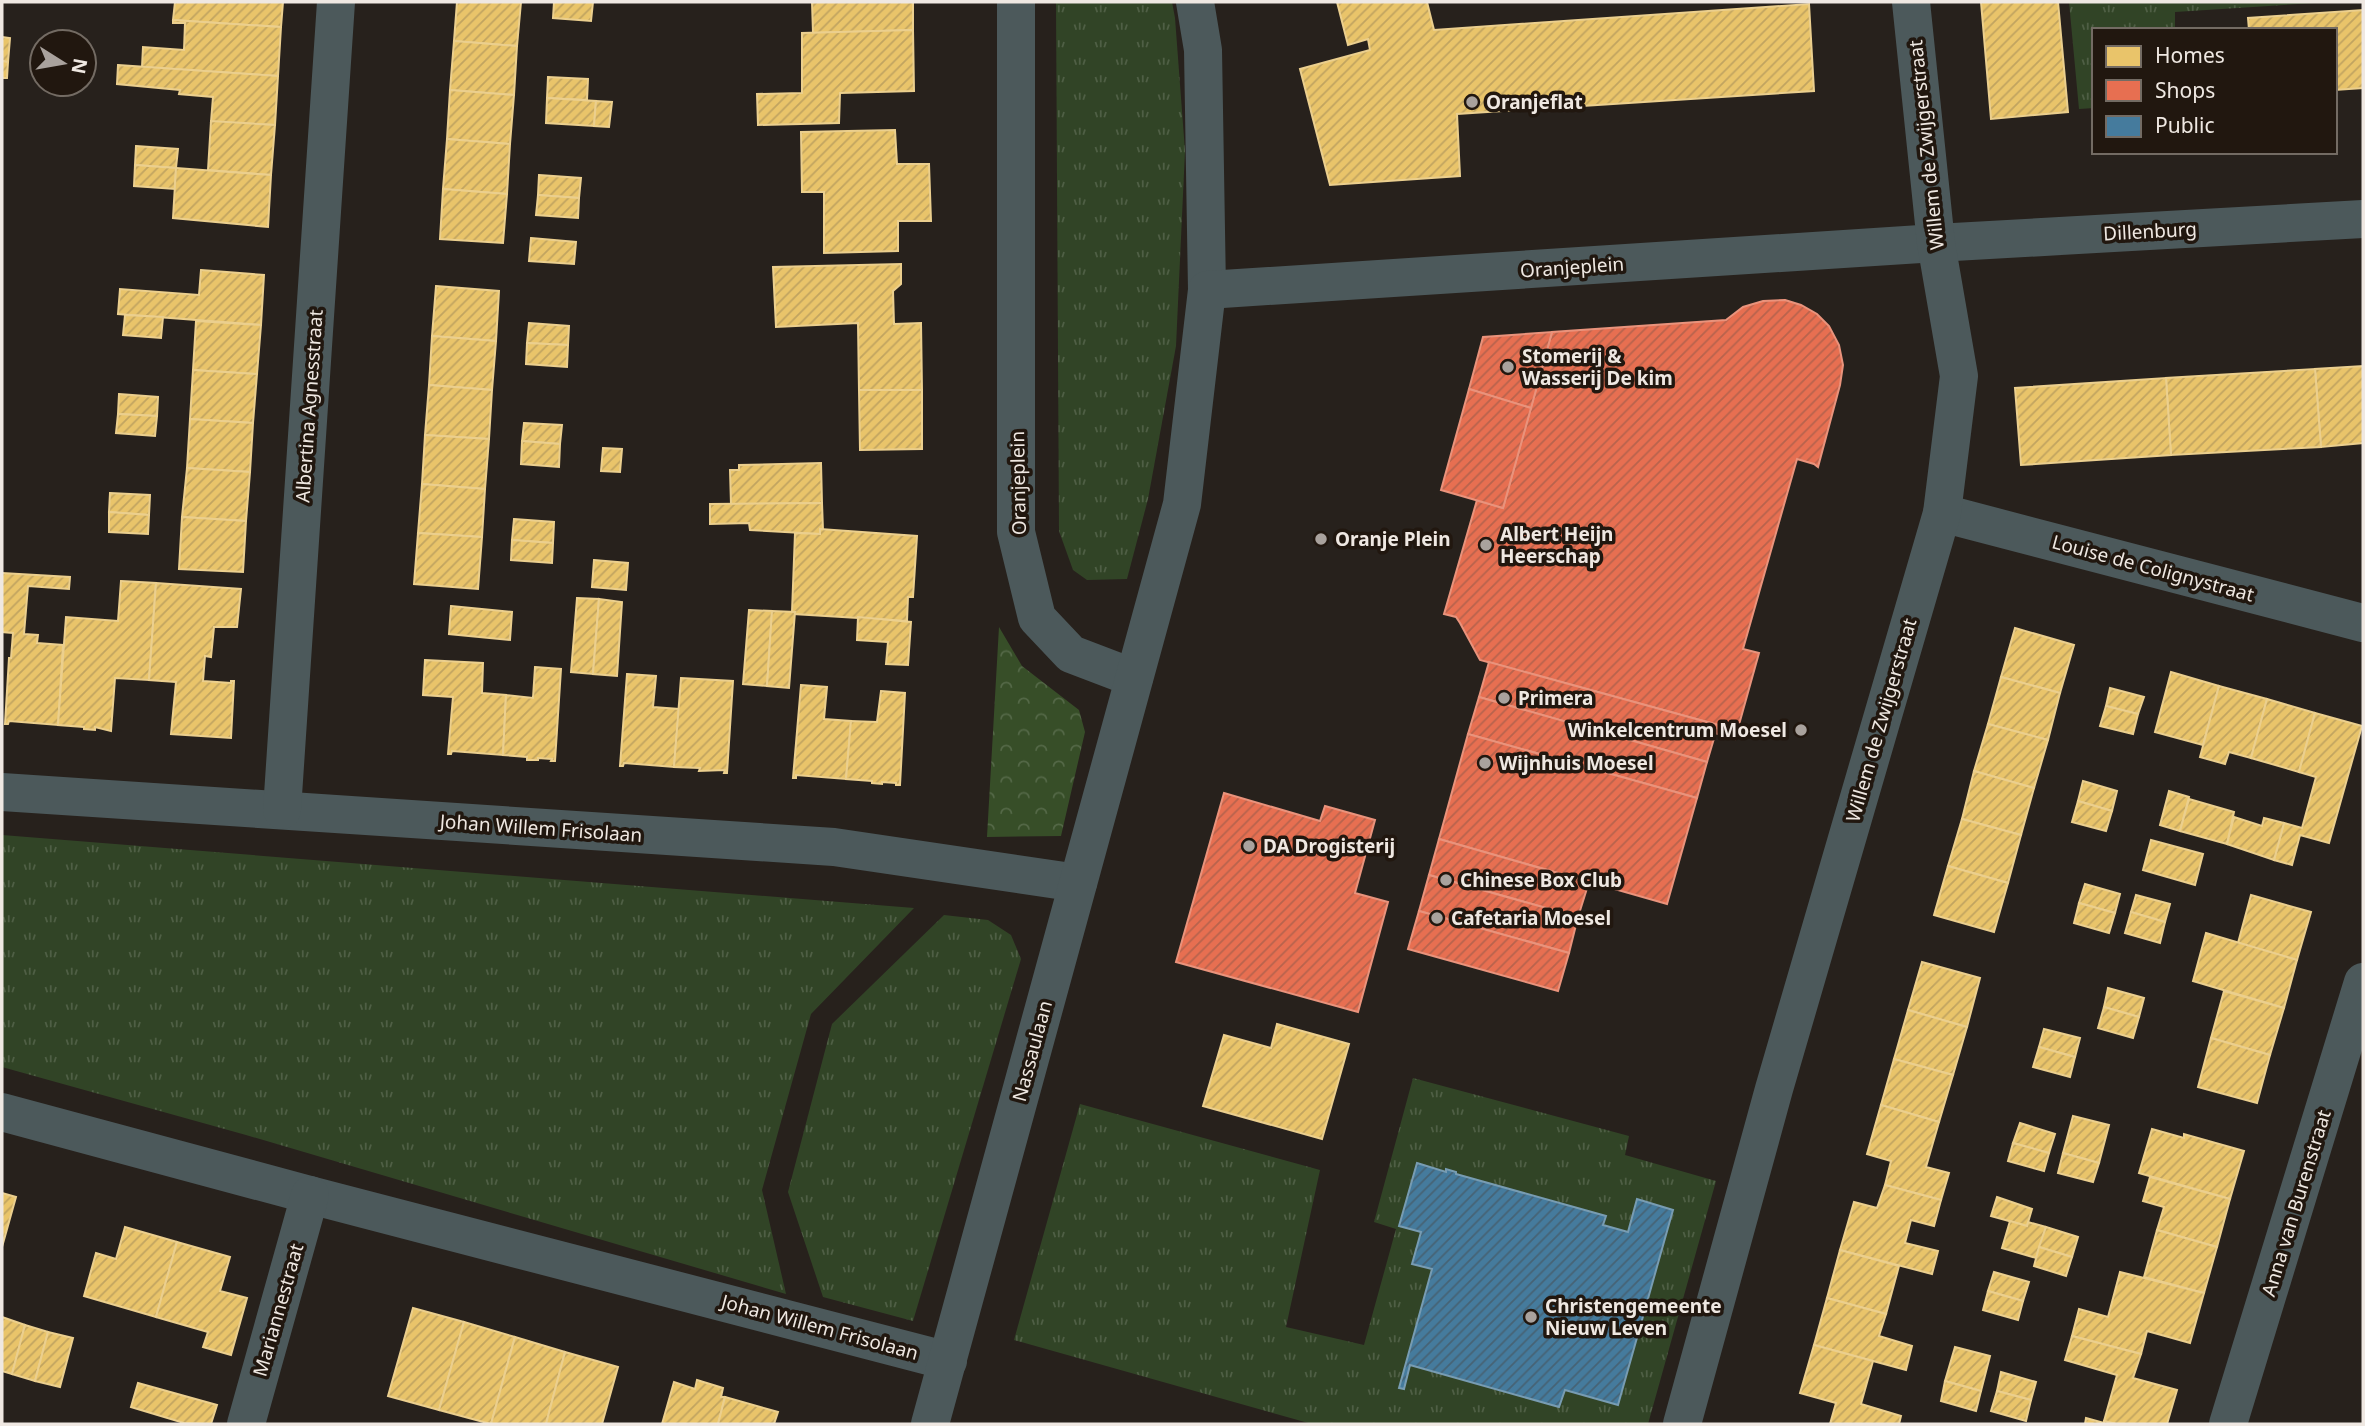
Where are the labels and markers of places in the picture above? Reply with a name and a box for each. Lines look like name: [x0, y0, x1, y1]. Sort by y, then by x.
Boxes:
place label: Oranjeflat: [1486, 89, 1583, 115]
marker: Oranjeflat: [1464, 94, 1480, 110]
place label: Stomerij & Wasserij De kim: [1522, 343, 1673, 391]
marker: Stomerij & Wasserij De kim: [1500, 359, 1516, 375]
place label: Albert Heijn Heerschap: [1500, 521, 1613, 569]
place label: Oranje Plein: [1335, 526, 1451, 552]
marker: Oranje Plein: [1313, 531, 1329, 547]
marker: Albert Heijn Heerschap: [1478, 537, 1494, 553]
place label: Primera: [1518, 685, 1593, 711]
marker: Primera: [1496, 690, 1512, 706]
place label: Winkelcentrum Moesel: [1568, 717, 1787, 743]
marker: Winkelcentrum Moesel: [1793, 722, 1809, 738]
place label: Wijnhuis Moesel: [1499, 750, 1654, 776]
marker: Wijnhuis Moesel: [1477, 755, 1493, 771]
place label: DA Drogisterij: [1263, 833, 1395, 859]
marker: DA Drogisterij: [1241, 838, 1257, 854]
place label: Chinese Box Club: [1460, 867, 1622, 893]
marker: Chinese Box Club: [1438, 872, 1454, 888]
place label: Cafetaria Moesel: [1451, 905, 1611, 931]
marker: Cafetaria Moesel: [1429, 910, 1445, 926]
place label: Christengemeente Nieuw Leven: [1545, 1293, 1722, 1341]
marker: Christengemeente Nieuw Leven: [1523, 1309, 1539, 1325]

